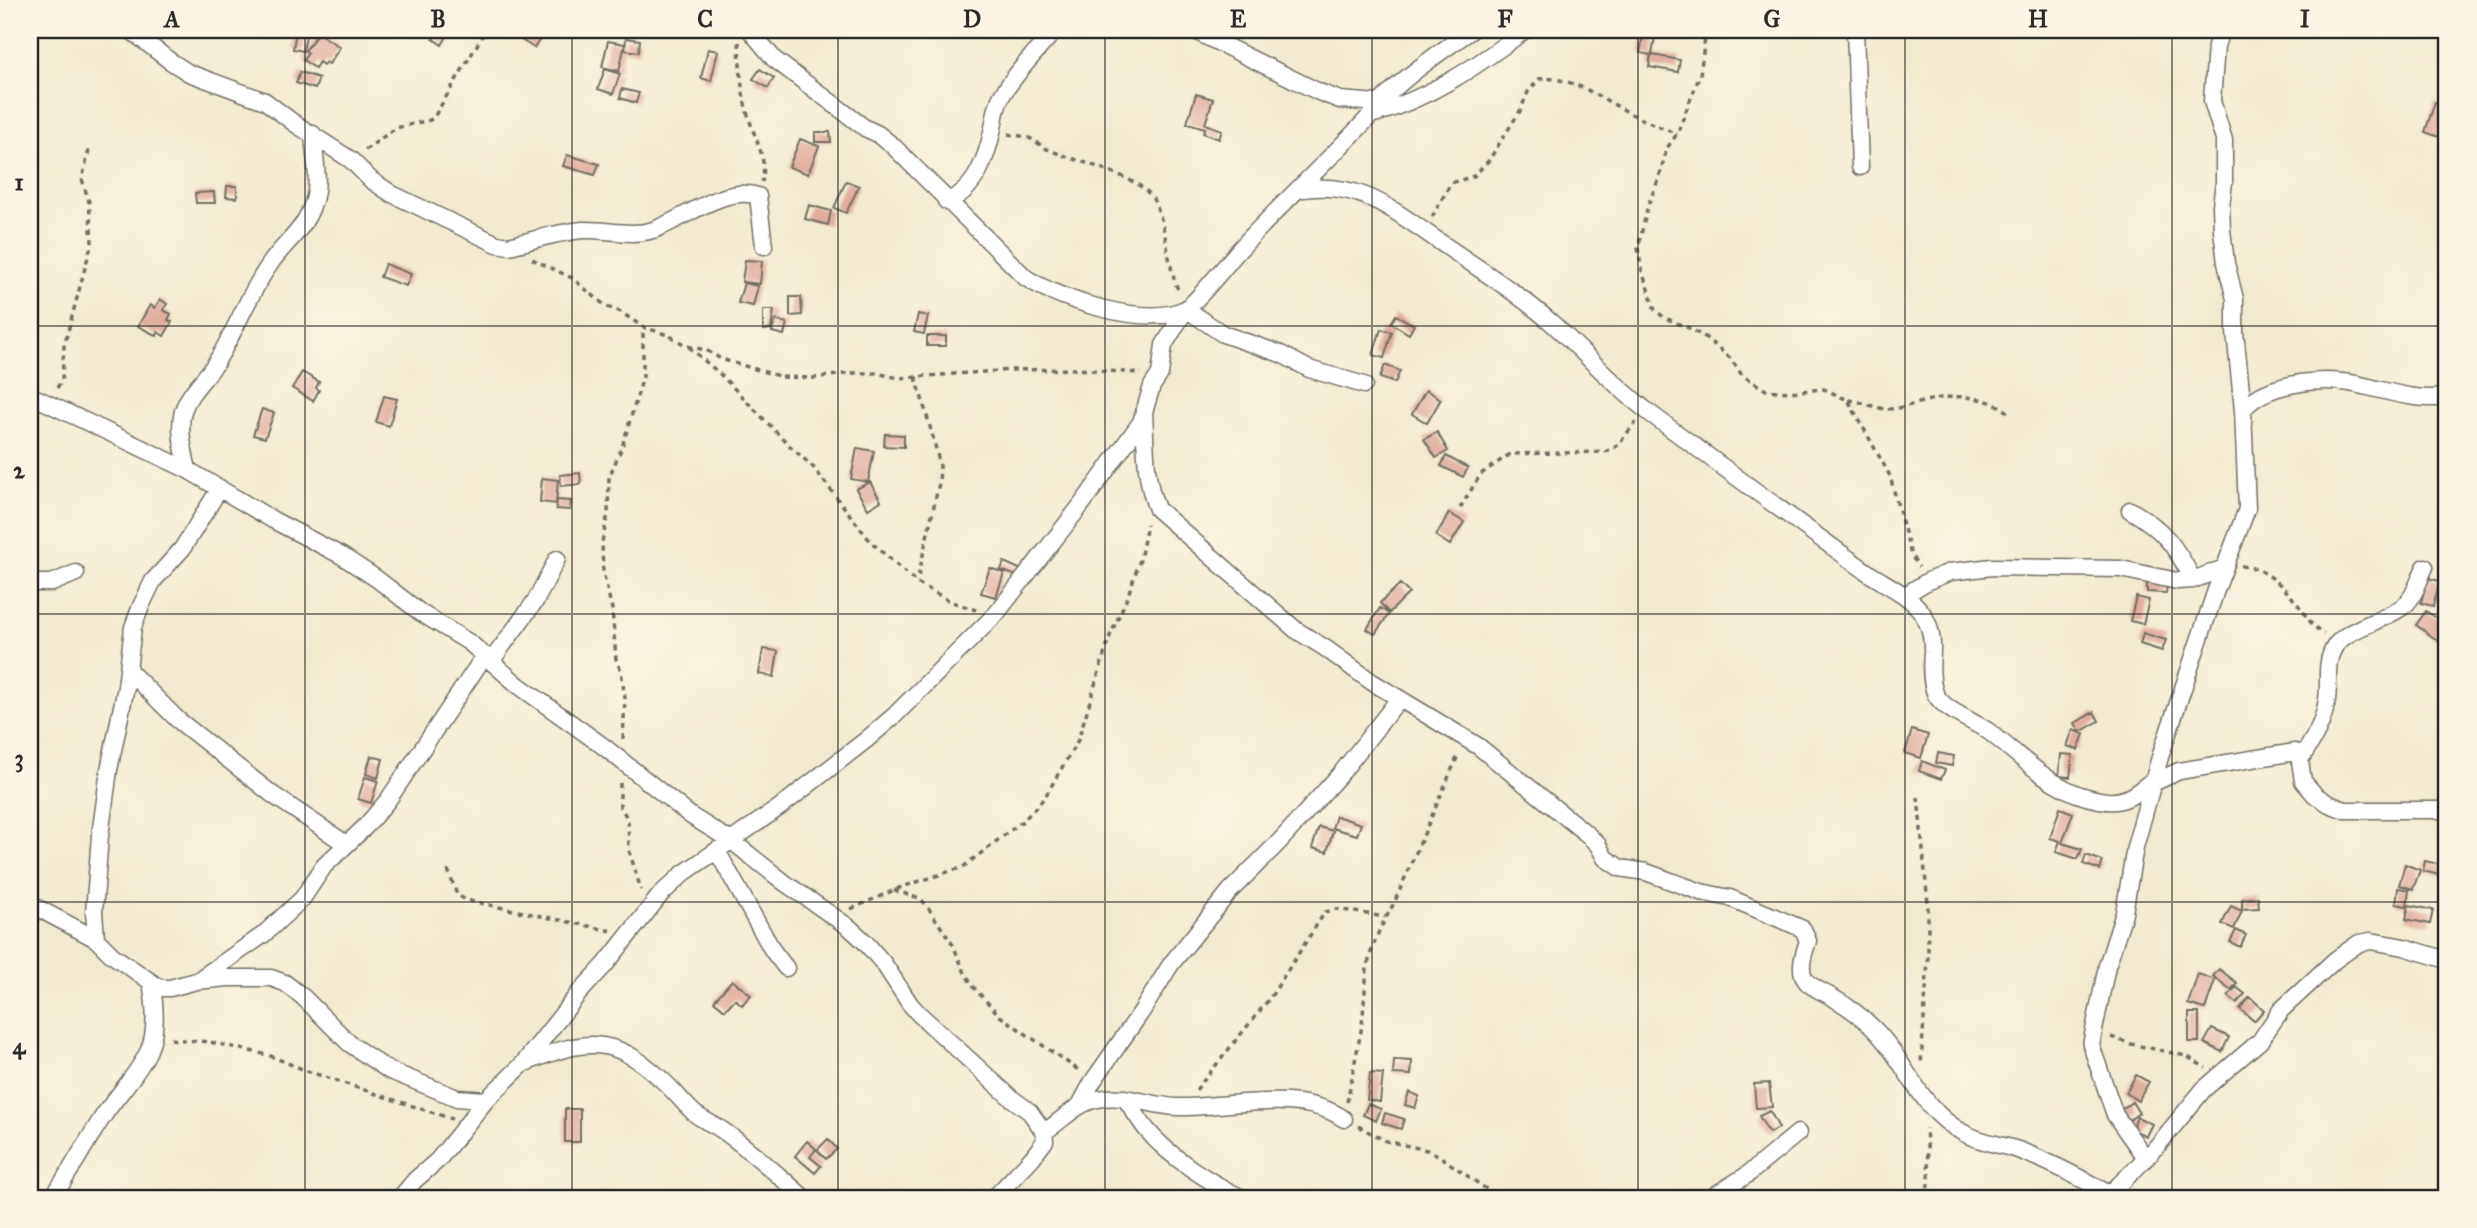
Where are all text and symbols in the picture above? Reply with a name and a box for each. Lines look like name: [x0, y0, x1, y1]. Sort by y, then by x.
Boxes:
text: A: [162, 5, 180, 33]
text: B: [430, 5, 446, 33]
text: C: [697, 5, 713, 33]
text: D: [963, 5, 981, 33]
text: E: [1230, 5, 1247, 33]
text: F: [1497, 5, 1513, 33]
text: G: [1764, 5, 1781, 33]
text: H: [2028, 5, 2048, 33]
text: I: [2300, 5, 2310, 33]
text: 1: [14, 168, 24, 196]
text: 2: [13, 456, 25, 484]
text: 3: [14, 744, 24, 773]
text: 4: [13, 1032, 27, 1060]

